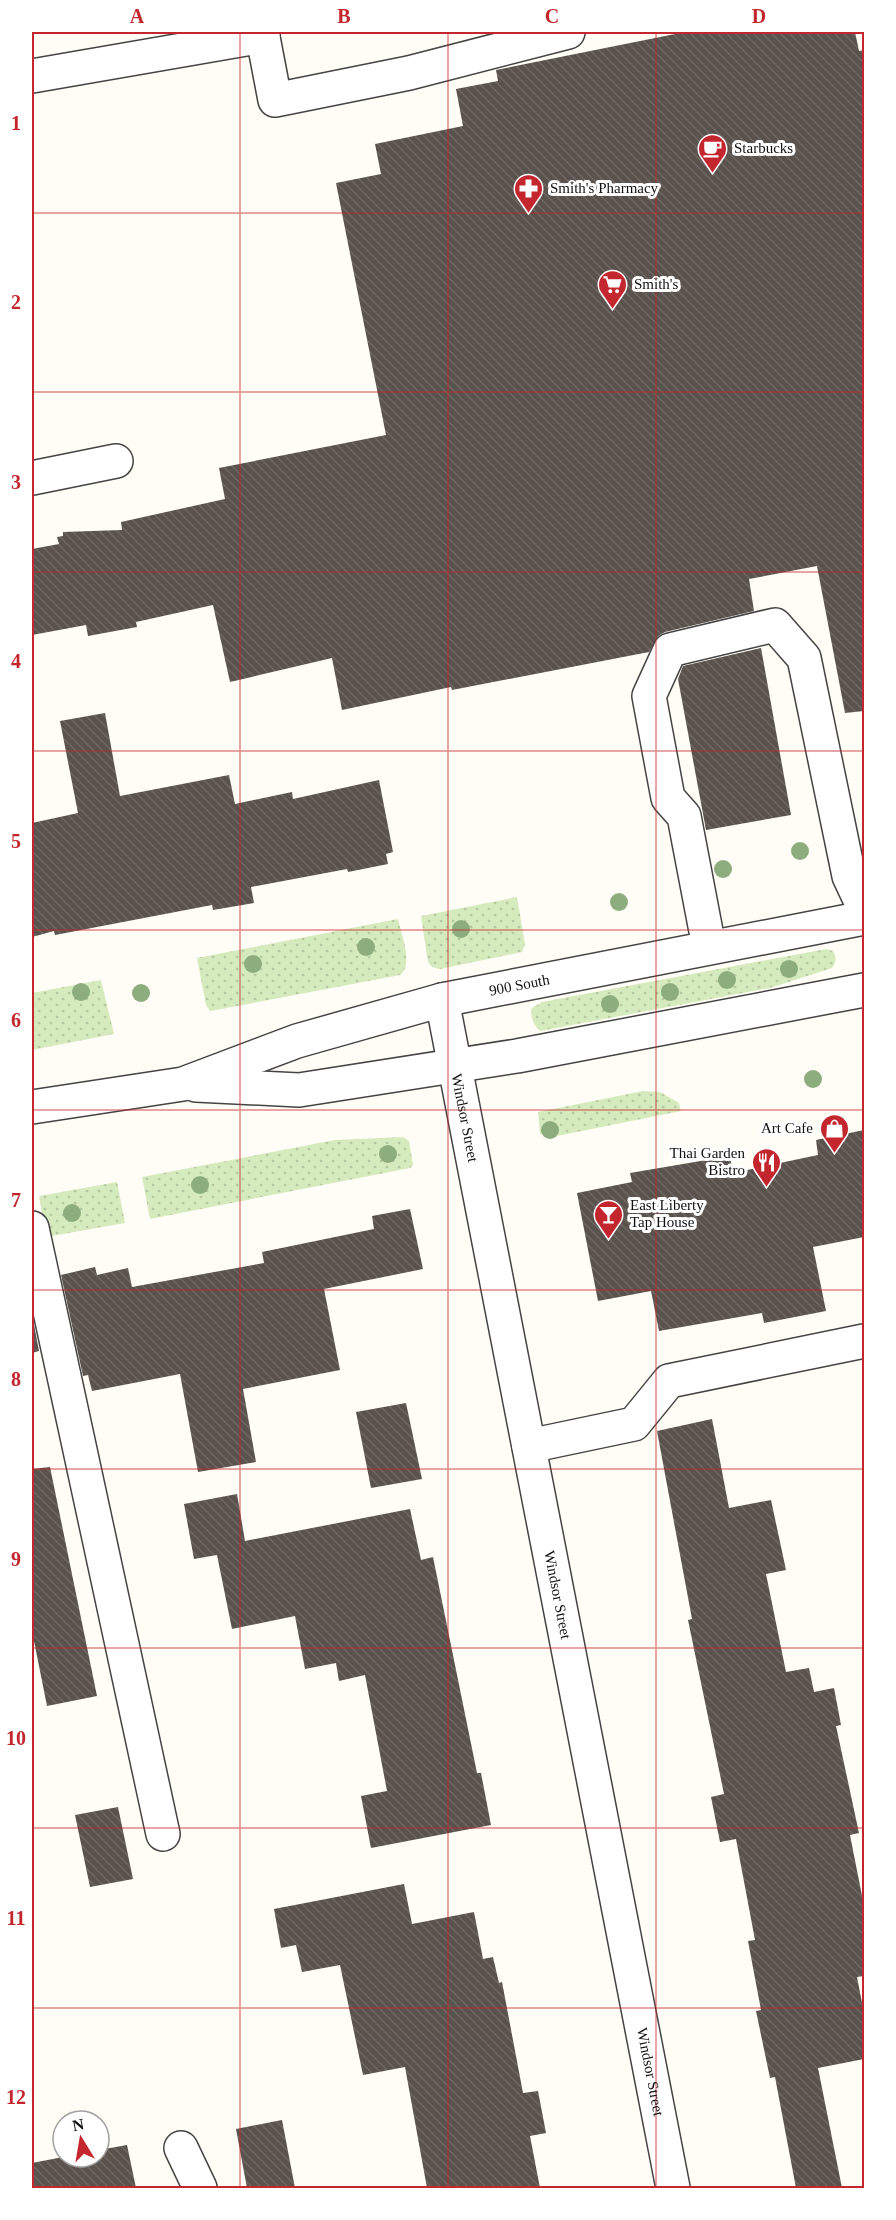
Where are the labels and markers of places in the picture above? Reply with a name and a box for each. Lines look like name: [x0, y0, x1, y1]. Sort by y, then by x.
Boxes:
cafe icon: Starbucks: [697, 132, 729, 174]
place label: Starbucks: [734, 140, 793, 156]
pharmacy icon: Smith's Pharmacy: [513, 172, 545, 214]
place label: Smith's Pharmacy: [550, 180, 659, 196]
supermarket icon: Smith's: [597, 268, 629, 310]
place label: Smith's: [634, 276, 679, 292]
shop icon: Art Cafe: [818, 1112, 850, 1154]
place label: Art Cafe: [761, 1120, 813, 1136]
place label: Thai Garden Bistro: [670, 1145, 745, 1178]
restaurant icon: Thai Garden Bistro: [750, 1146, 782, 1188]
place label: East Liberty Tap House: [630, 1197, 704, 1230]
bar icon: East Liberty Tap House: [593, 1198, 625, 1240]

